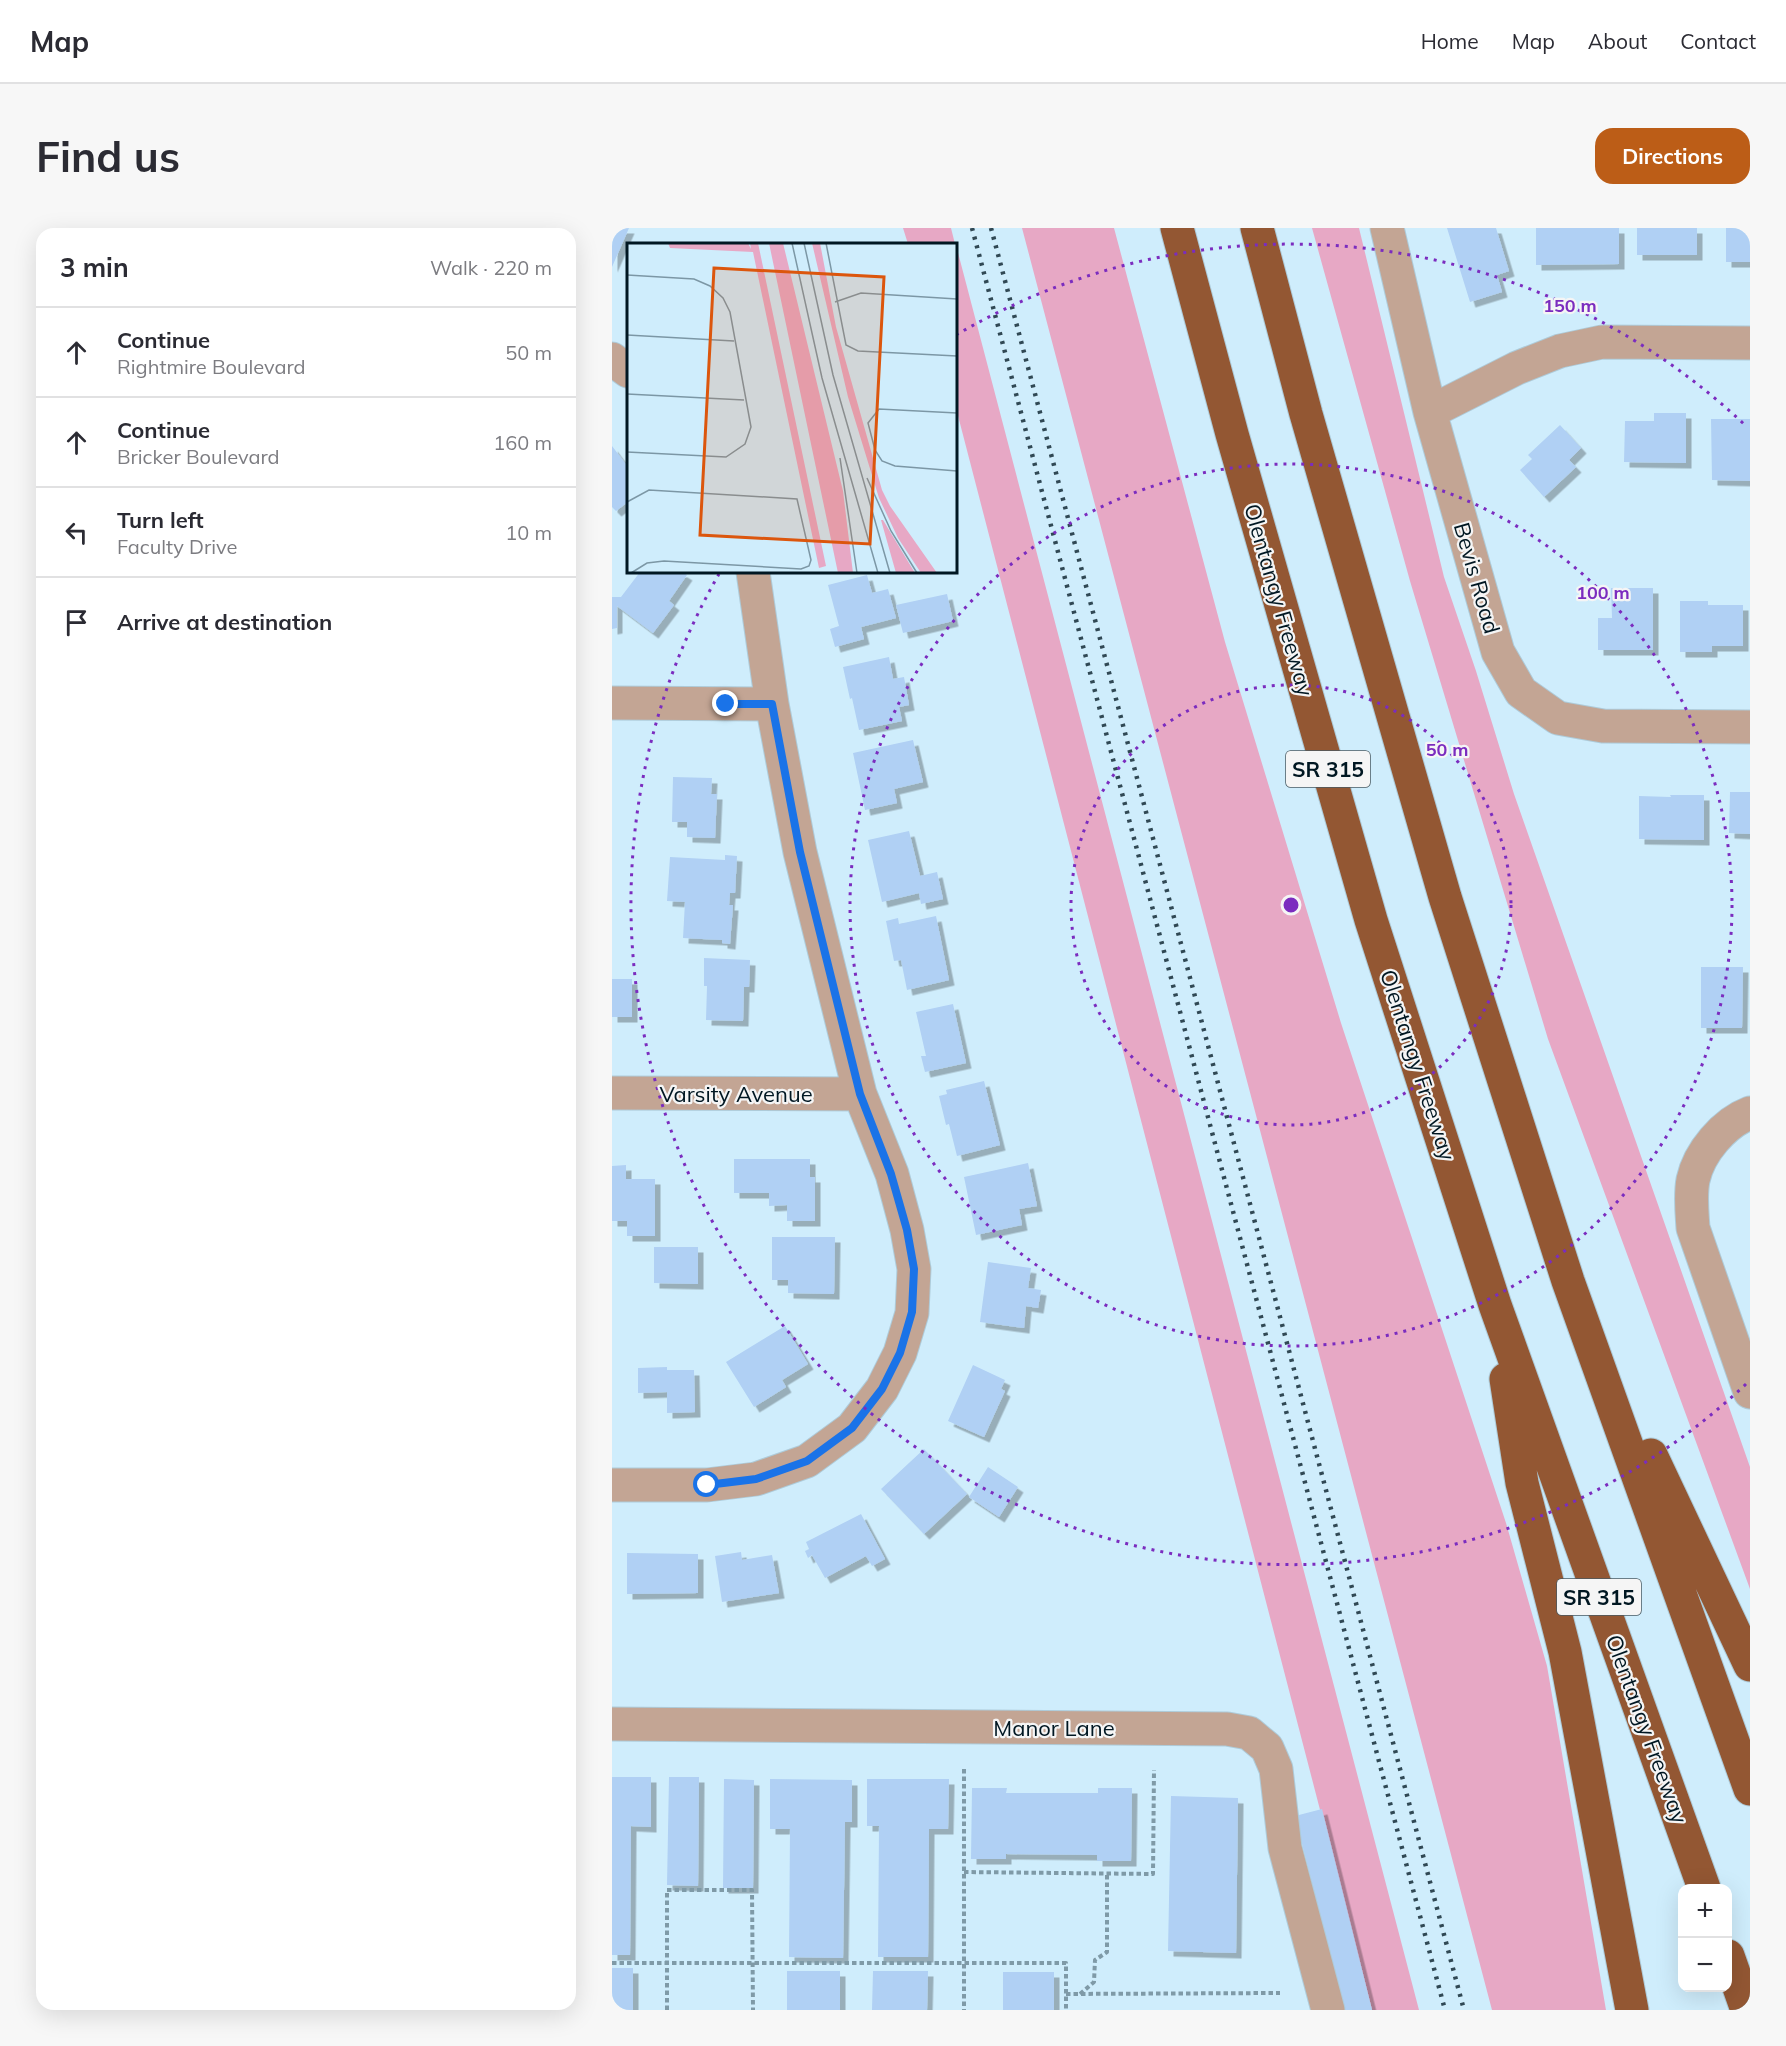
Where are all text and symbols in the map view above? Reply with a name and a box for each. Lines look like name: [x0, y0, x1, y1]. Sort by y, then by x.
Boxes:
text: Map: [30, 24, 89, 59]
text: Home: [1421, 28, 1479, 54]
text: Map: [1512, 28, 1555, 54]
text: About: [1588, 28, 1647, 54]
text: Contact: [1680, 28, 1756, 54]
button: Directions: [1595, 128, 1750, 184]
text: Find us: [36, 130, 180, 183]
inset map: [627, 243, 957, 573]
text: 3 min: [60, 251, 129, 284]
text: Walk · 220 m: [430, 255, 552, 280]
text: 150 m: [1543, 294, 1597, 317]
text: Continue: [117, 326, 210, 354]
icon: ahead: [60, 336, 93, 369]
text: 50 m: [505, 340, 552, 365]
text: Rightmire Boulevard: [117, 354, 306, 379]
text: Continue: [117, 416, 210, 444]
icon: ahead: [60, 426, 93, 459]
text: 160 m: [493, 430, 552, 455]
text: Bricker Boulevard: [117, 444, 280, 469]
street label: Olentangy Freeway: [1238, 500, 1320, 700]
text: Turn left: [117, 506, 204, 534]
icon: left: [60, 516, 93, 549]
street label: Bevis Road: [1448, 519, 1506, 637]
text: 10 m: [505, 520, 552, 545]
text: Faculty Drive: [117, 534, 237, 559]
text: 100 m: [1576, 581, 1630, 604]
icon: arrive: [60, 606, 93, 639]
text: Arrive at destination: [117, 608, 332, 636]
route end: [712, 690, 738, 716]
text: 50 m: [1426, 738, 1468, 761]
road number: SR 315: [1286, 751, 1370, 787]
centre of rings: [1281, 895, 1301, 915]
street label: Olentangy Freeway: [1374, 966, 1462, 1164]
street label: Varsity Avenue: [659, 1080, 813, 1108]
route start: [693, 1471, 719, 1497]
road number: SR 315: [1557, 1579, 1641, 1615]
street label: Olentangy Freeway: [1600, 1631, 1694, 1828]
street label: Manor Lane: [993, 1714, 1115, 1742]
map controls: [1678, 1884, 1732, 1992]
button: +: [1678, 1884, 1732, 1938]
button: −: [1678, 1938, 1732, 1992]

